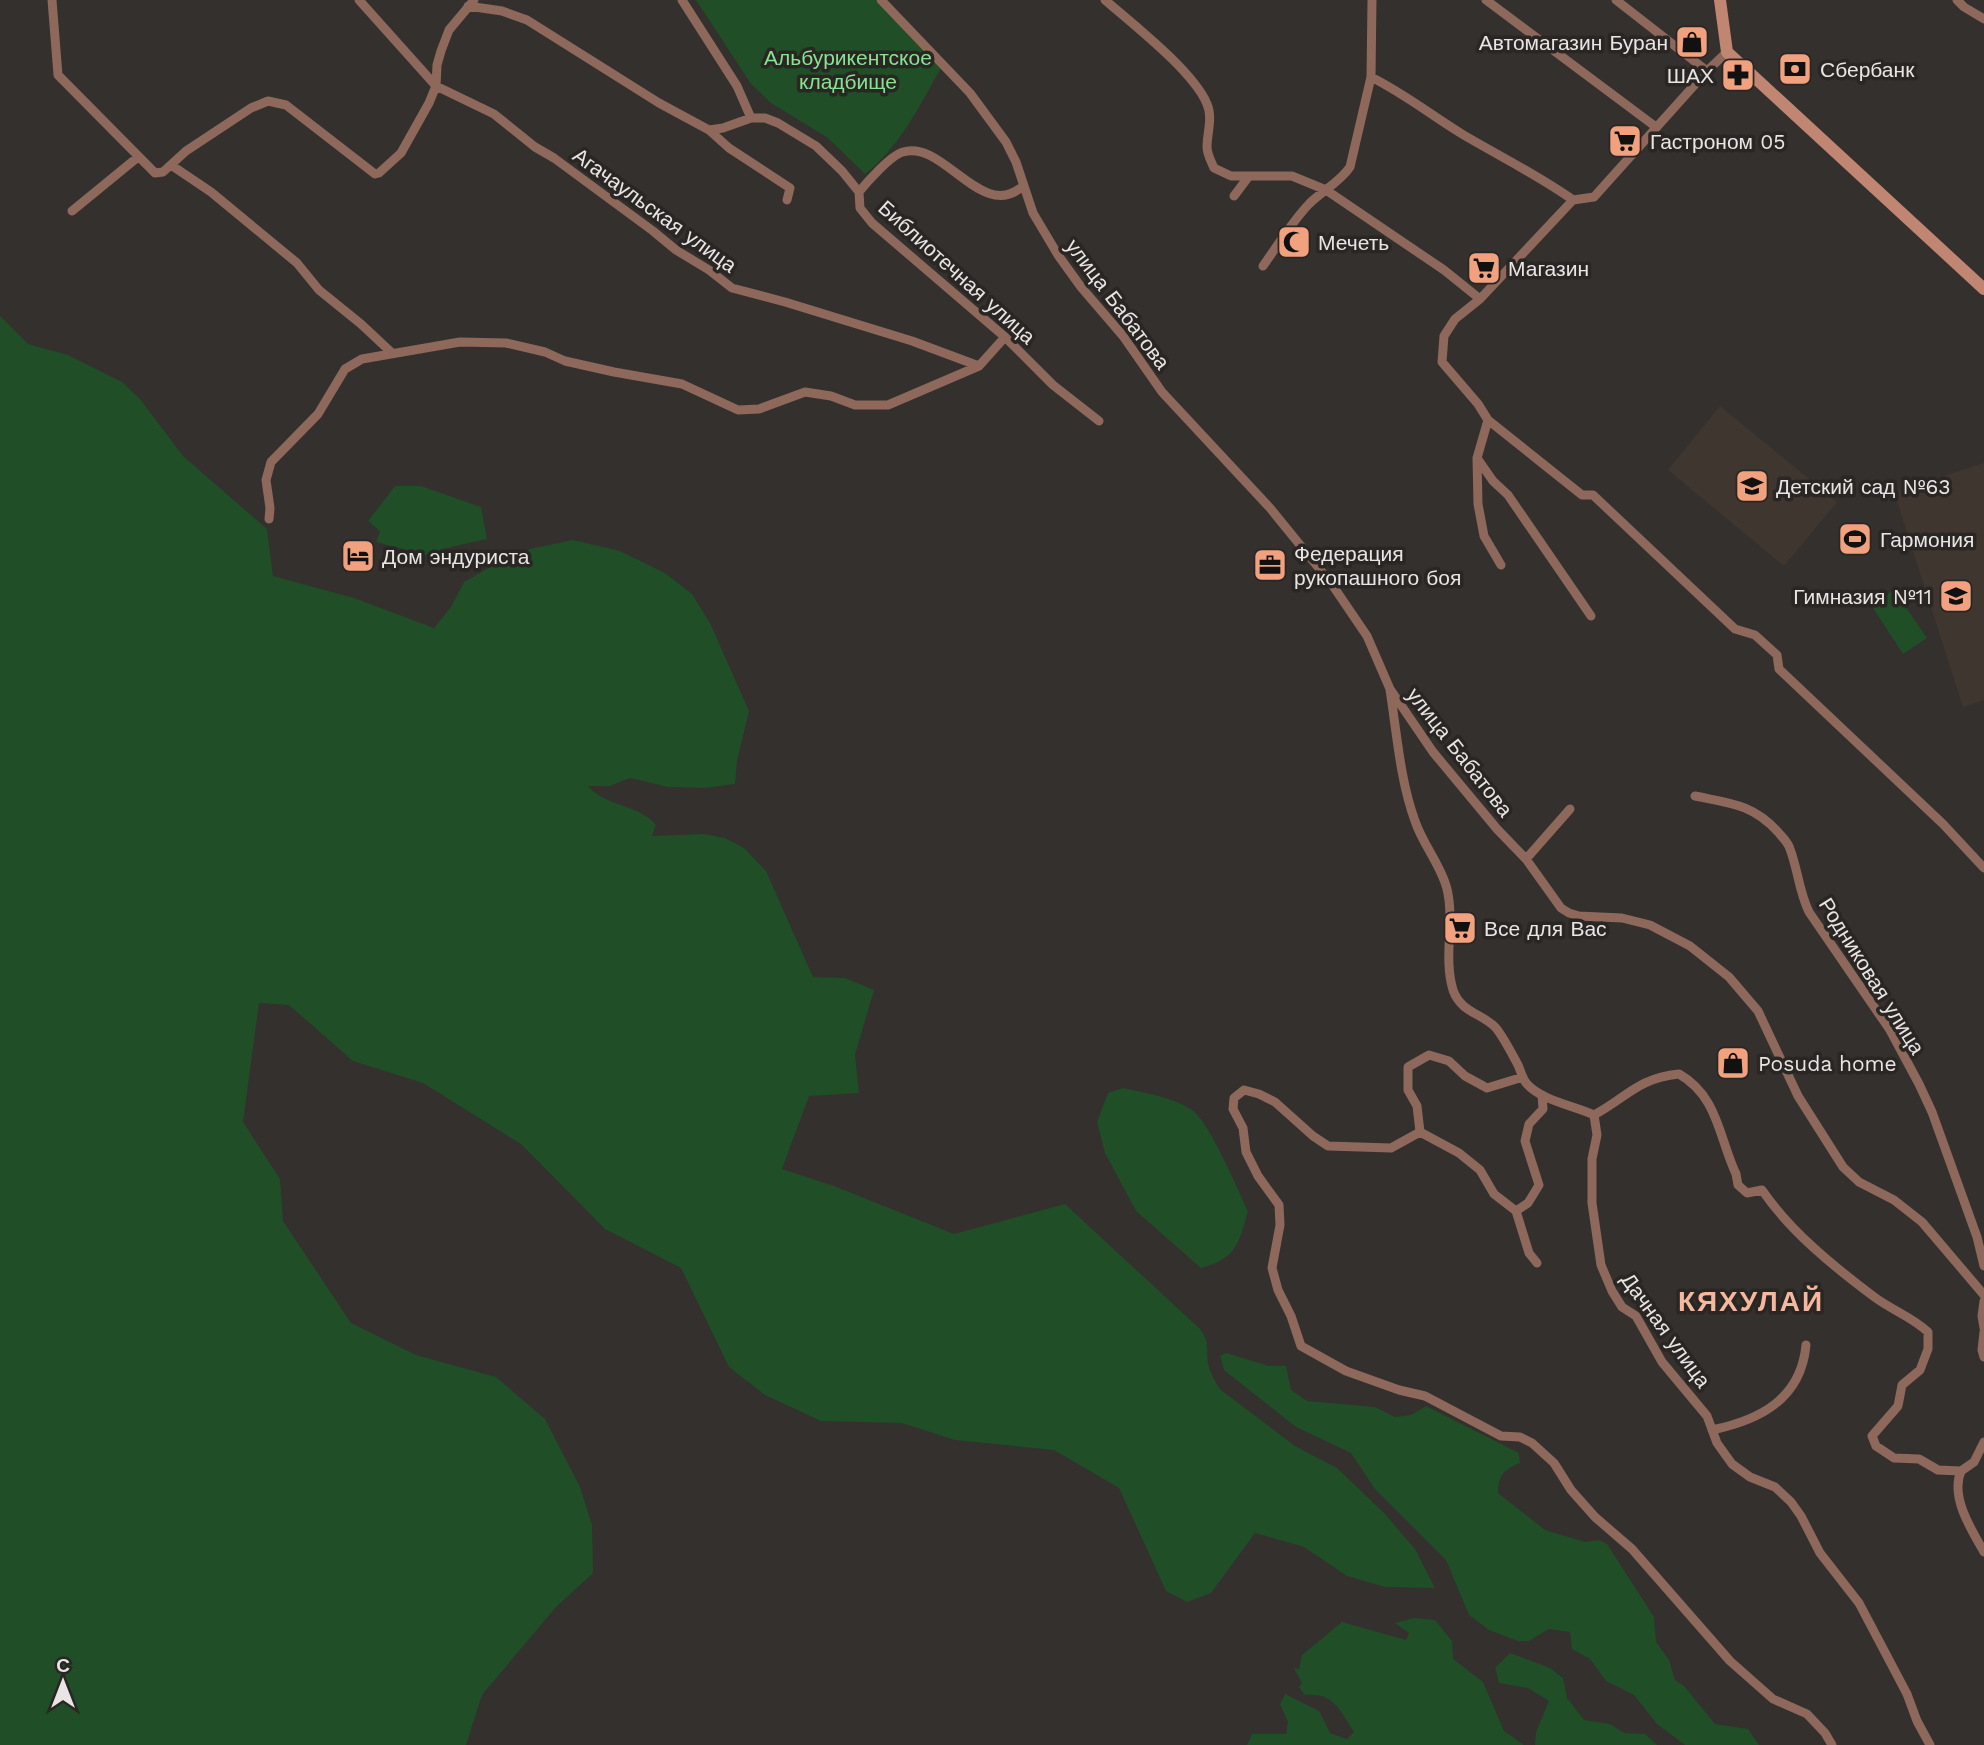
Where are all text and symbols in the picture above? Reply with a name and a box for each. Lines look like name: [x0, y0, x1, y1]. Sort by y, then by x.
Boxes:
shop icon: Автомагазин Буран: [1673, 23, 1711, 61]
place label: Автомагазин Буран: [1479, 30, 1668, 55]
park label: Альбурикентское кладбище: [764, 45, 932, 94]
bank icon: Сбербанк: [1776, 50, 1814, 88]
pharmacy icon: ШАХ: [1719, 56, 1757, 94]
place label: Сбербанк: [1820, 57, 1915, 82]
place label: ШАХ: [1667, 63, 1714, 88]
supermarket icon: Гастроном 05: [1606, 122, 1644, 160]
place label: Гастроном 05: [1650, 129, 1786, 154]
street label: Агачаульская улица: [568, 142, 742, 278]
street label: Библиотечная улица: [873, 195, 1041, 349]
mosque icon: Мечеть: [1275, 223, 1313, 261]
place label: Мечеть: [1318, 230, 1389, 255]
street label: улица Бабатова: [1061, 234, 1175, 374]
supermarket icon: Магазин: [1465, 249, 1503, 287]
place label: Магазин: [1508, 256, 1589, 281]
school or university icon: Детский сад №63: [1733, 467, 1771, 505]
place label: Детский сад №63: [1776, 474, 1950, 499]
sports icon: Гармония: [1836, 520, 1874, 558]
place label: Гармония: [1880, 527, 1974, 552]
hotel icon: Дом эндуриста: [339, 537, 377, 575]
place label: Федерация рукопашного боя: [1294, 541, 1461, 590]
place label: Дом эндуриста: [382, 544, 530, 569]
office icon: Федерация рукопашного боя: [1251, 546, 1289, 584]
school or university icon: Гимназия №11: [1937, 577, 1975, 615]
place label: Гимназия №11: [1793, 584, 1932, 609]
street label: улица Бабатова: [1402, 683, 1518, 822]
street label: Родниковая улица: [1814, 893, 1930, 1059]
supermarket icon: Все для Вас: [1441, 909, 1479, 947]
place label: Все для Вас: [1484, 916, 1607, 941]
shop icon: Posuda home: [1714, 1044, 1752, 1082]
place label: Posuda home: [1758, 1051, 1897, 1076]
street label: Дачная улица: [1616, 1268, 1716, 1393]
district label: КЯХУЛАЙ: [1678, 1285, 1824, 1318]
north arrow: [28, 1647, 98, 1717]
text: С: [56, 1654, 70, 1677]

